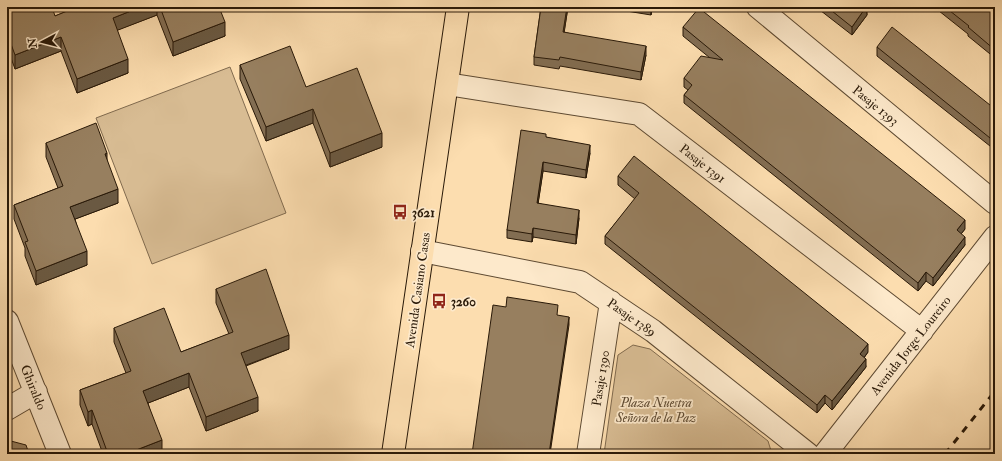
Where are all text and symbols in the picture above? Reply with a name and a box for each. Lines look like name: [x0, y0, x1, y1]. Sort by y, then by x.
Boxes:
north arrow: [22, 22, 62, 62]
text: N: [25, 36, 40, 50]
street label: Pasaje 1393: [849, 82, 902, 129]
street label: Pasaje 1391: [676, 141, 729, 187]
bus stop icon: 3621: [391, 203, 409, 221]
place label: 3621: [412, 205, 435, 221]
street label: Avenida Casiano Casas: [402, 231, 434, 350]
bus stop icon: 3260: [430, 292, 448, 310]
street label: Avenida Jorge Loureiro: [867, 293, 954, 399]
place label: 3260: [451, 294, 476, 310]
street label: Pasaje 1389: [604, 295, 659, 340]
street label: Pasaje 1390: [589, 349, 613, 407]
street label: Ghiraldo: [17, 362, 49, 412]
park label: Plaza Nuestra Señora de la Paz: [615, 395, 696, 426]

